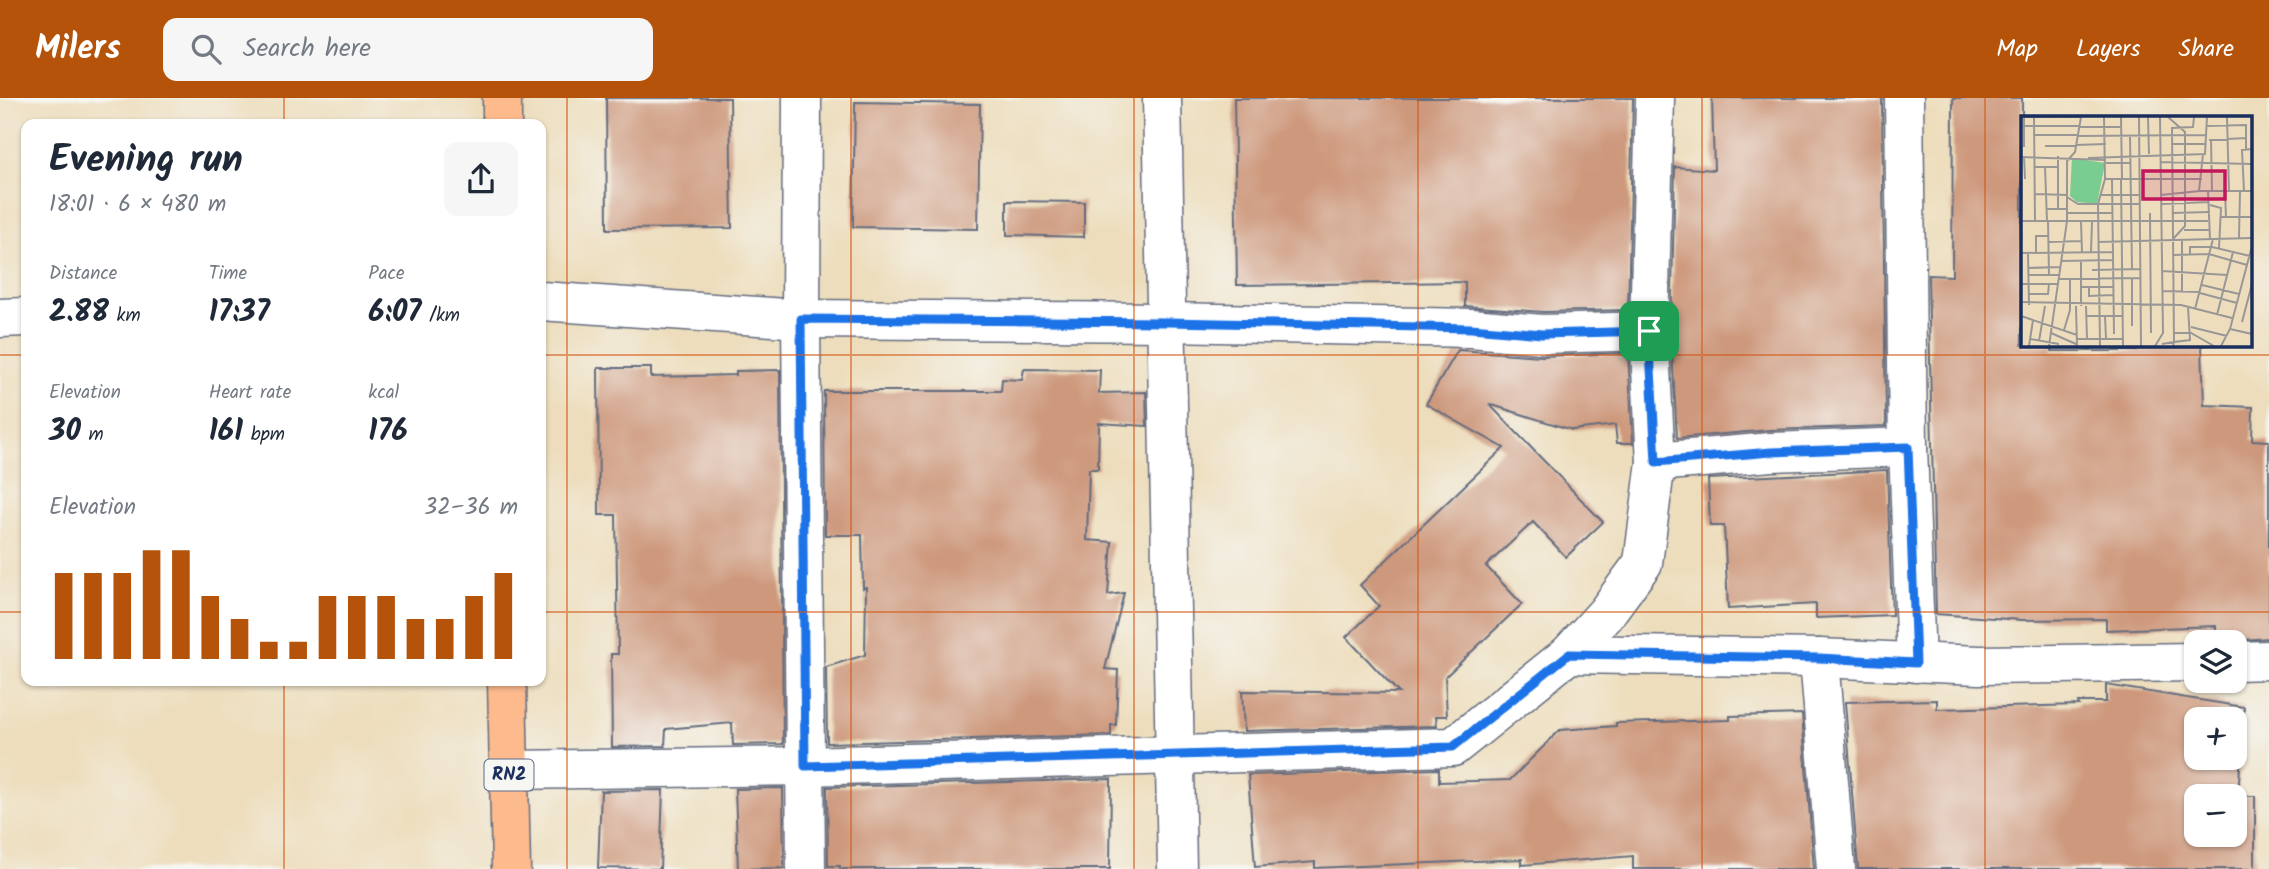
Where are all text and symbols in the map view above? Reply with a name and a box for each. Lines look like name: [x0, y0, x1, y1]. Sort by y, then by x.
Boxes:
search box: [163, 18, 653, 81]
text: Milers: [35, 23, 121, 76]
text: Search here: [243, 28, 371, 70]
icon: search: [187, 30, 225, 68]
text: Map: [1996, 30, 2038, 69]
text: Layers: [2076, 30, 2140, 69]
text: Share: [2178, 30, 2234, 69]
inset map: [2021, 116, 2252, 346]
text: Evening run: [49, 131, 243, 191]
button: share: [444, 142, 518, 216]
text: 18:01 · 6 × 480 m: [49, 187, 226, 223]
text: Distance: [49, 259, 117, 289]
text: Time: [209, 259, 247, 289]
text: Pace: [368, 259, 405, 289]
text: 2.88: [49, 289, 109, 337]
text: 17:37: [209, 289, 270, 337]
text: 6:07: [368, 289, 422, 337]
text: km: [109, 301, 141, 331]
text: /km: [422, 301, 460, 331]
pin: [1619, 301, 1679, 361]
icon: arrive: [1630, 312, 1668, 350]
text: Elevation: [49, 378, 121, 408]
text: Heart rate: [209, 378, 291, 408]
text: kcal: [368, 378, 399, 408]
text: 30: [49, 408, 81, 456]
text: 161: [209, 408, 243, 456]
text: 176: [368, 408, 408, 456]
text: m: [81, 420, 104, 450]
text: bpm: [243, 420, 285, 450]
text: Elevation: [49, 490, 136, 526]
text: 32–36 m: [424, 490, 518, 526]
map controls: [2184, 630, 2247, 847]
button: layers: [2184, 630, 2247, 693]
button: +: [2184, 707, 2247, 770]
road number: RN2: [484, 760, 534, 790]
button: −: [2184, 784, 2247, 847]

